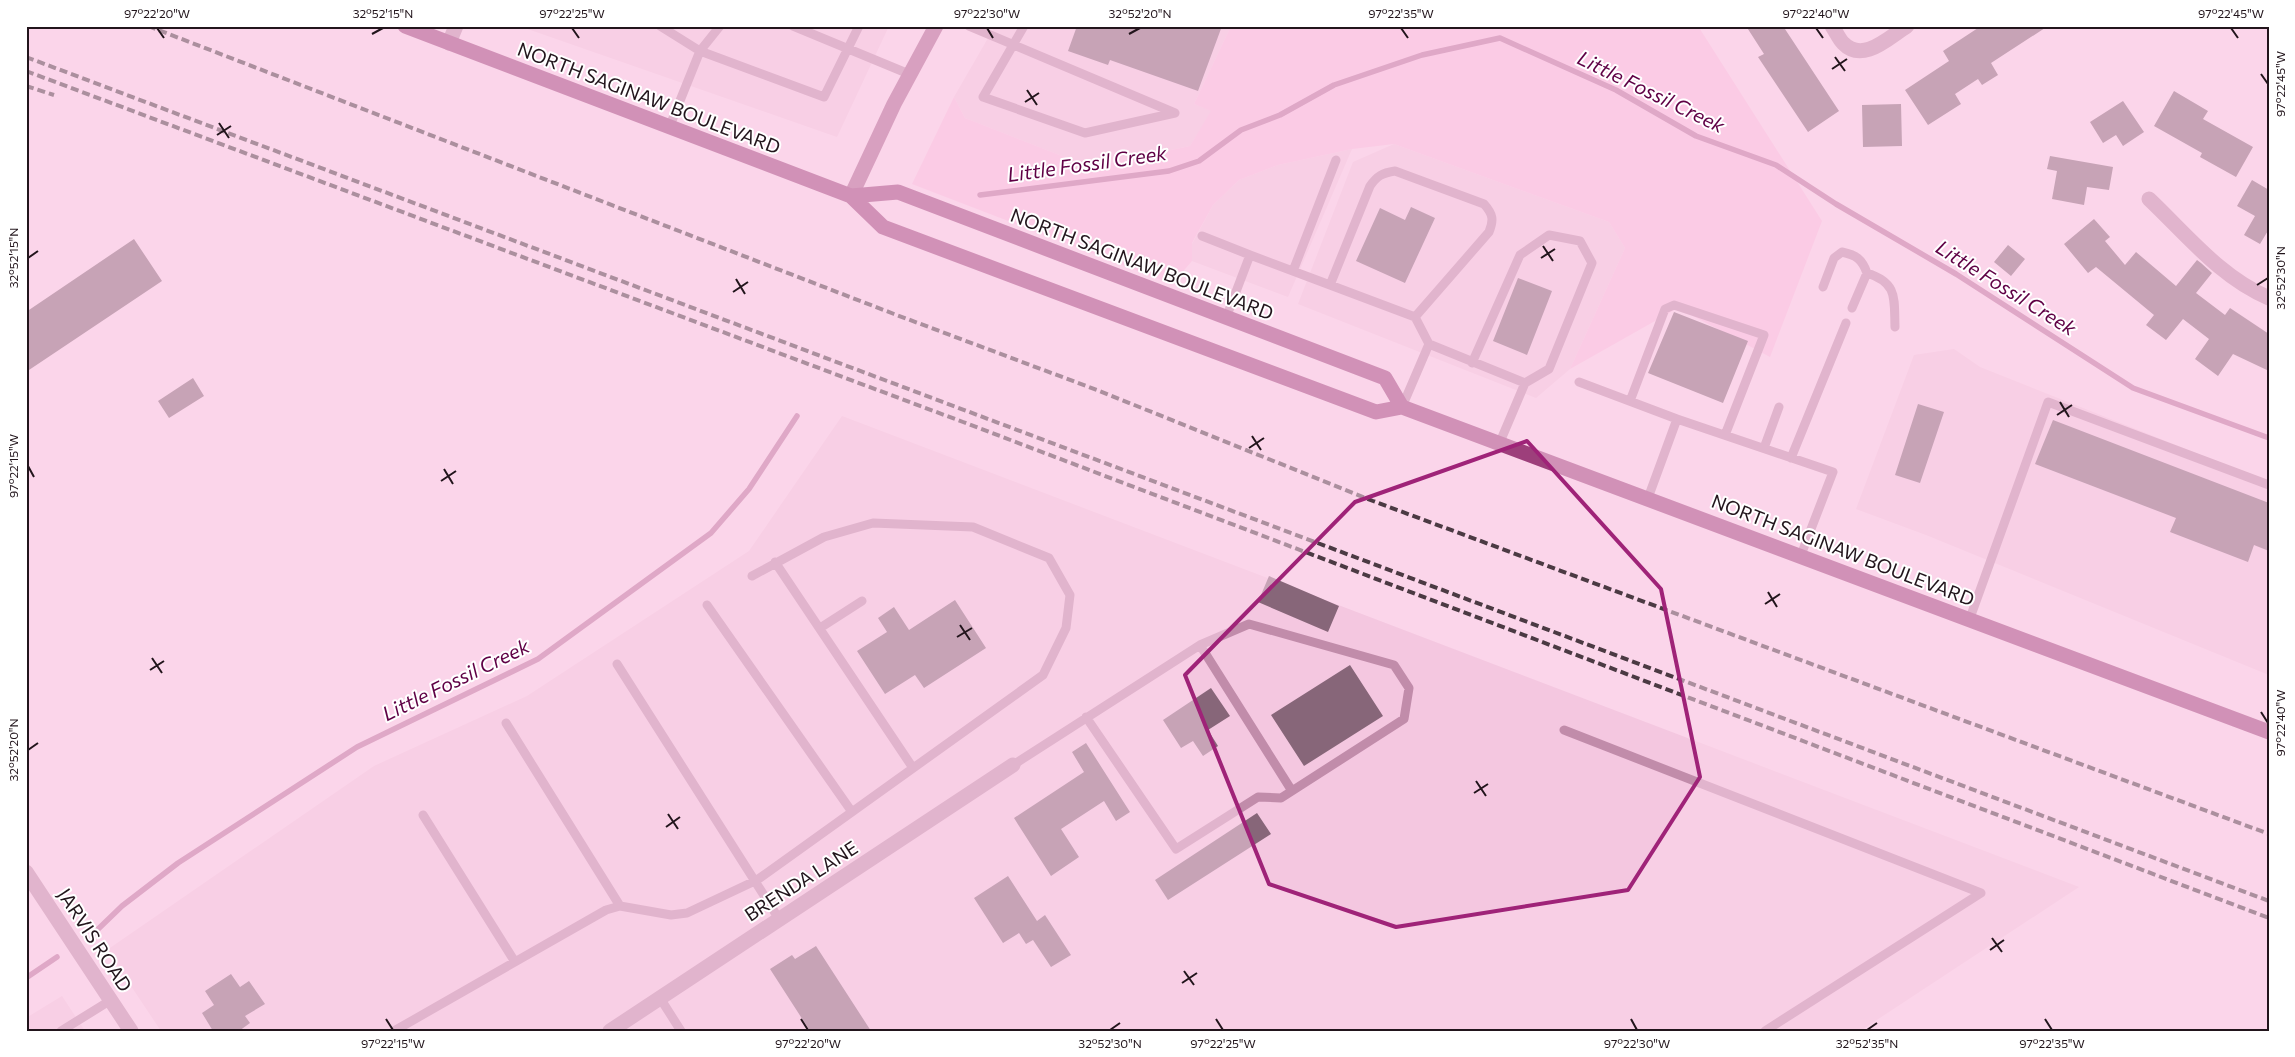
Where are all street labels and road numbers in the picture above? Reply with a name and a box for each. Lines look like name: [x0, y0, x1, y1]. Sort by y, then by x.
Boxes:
street label: NORTH SAGINAW BOULEVARD: [515, 37, 784, 158]
street label: NORTH SAGINAW BOULEVARD: [1008, 203, 1277, 324]
street label: NORTH SAGINAW BOULEVARD: [1709, 489, 1978, 610]
street label: BRENDA LANE: [740, 835, 862, 926]
street label: JARVIS ROAD: [53, 884, 137, 996]

